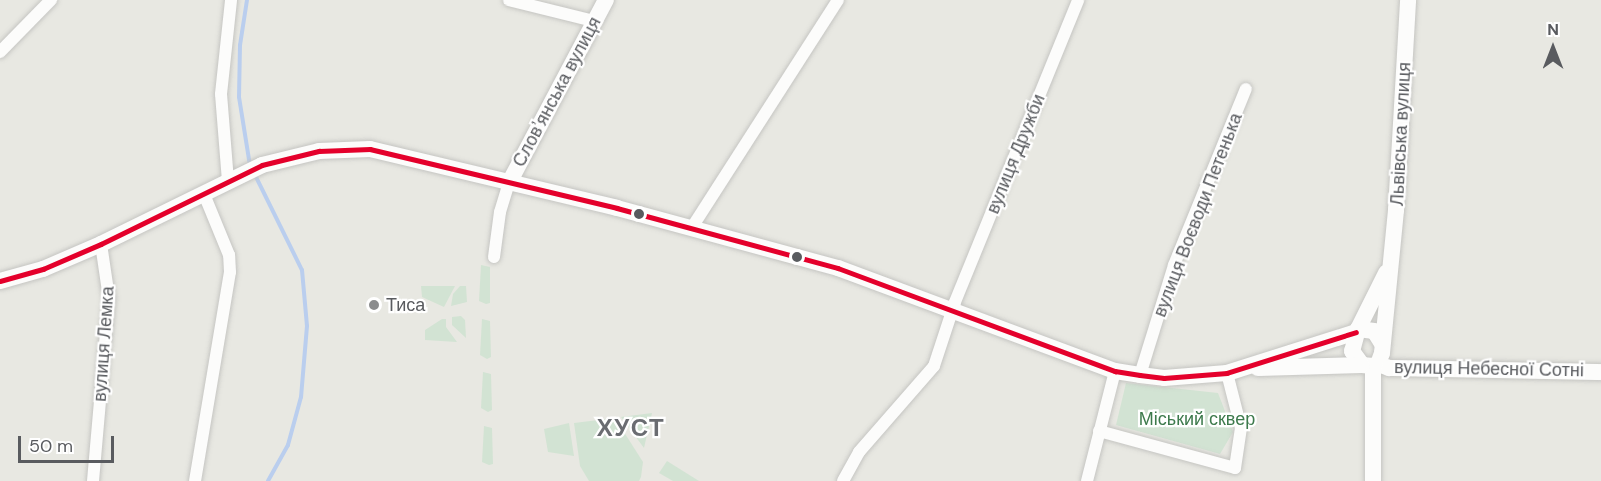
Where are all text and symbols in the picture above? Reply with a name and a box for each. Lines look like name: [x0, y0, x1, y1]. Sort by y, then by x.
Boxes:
street label: Словʼянська вулиця: [508, 13, 606, 171]
north arrow: [1523, 18, 1583, 78]
text: N: [1547, 19, 1559, 40]
street label: Львівська вулиця: [1386, 62, 1416, 206]
street label: вулиця Дружби: [982, 91, 1050, 217]
street label: вулиця Воєводи Петенька: [1149, 110, 1247, 320]
unlabelled marker: [633, 208, 645, 220]
unlabelled marker: [791, 251, 803, 263]
street label: вулиця Лемка: [89, 286, 119, 402]
place label: Тиса: [386, 294, 425, 316]
marker: Тиса: [367, 298, 381, 312]
street label: вулиця Небесної Сотні: [1394, 357, 1584, 381]
park label: Міський сквер: [1139, 408, 1255, 430]
district label: ХУСТ: [597, 414, 665, 442]
scale bar: [21, 424, 117, 462]
text: 50 m: [29, 434, 73, 458]

